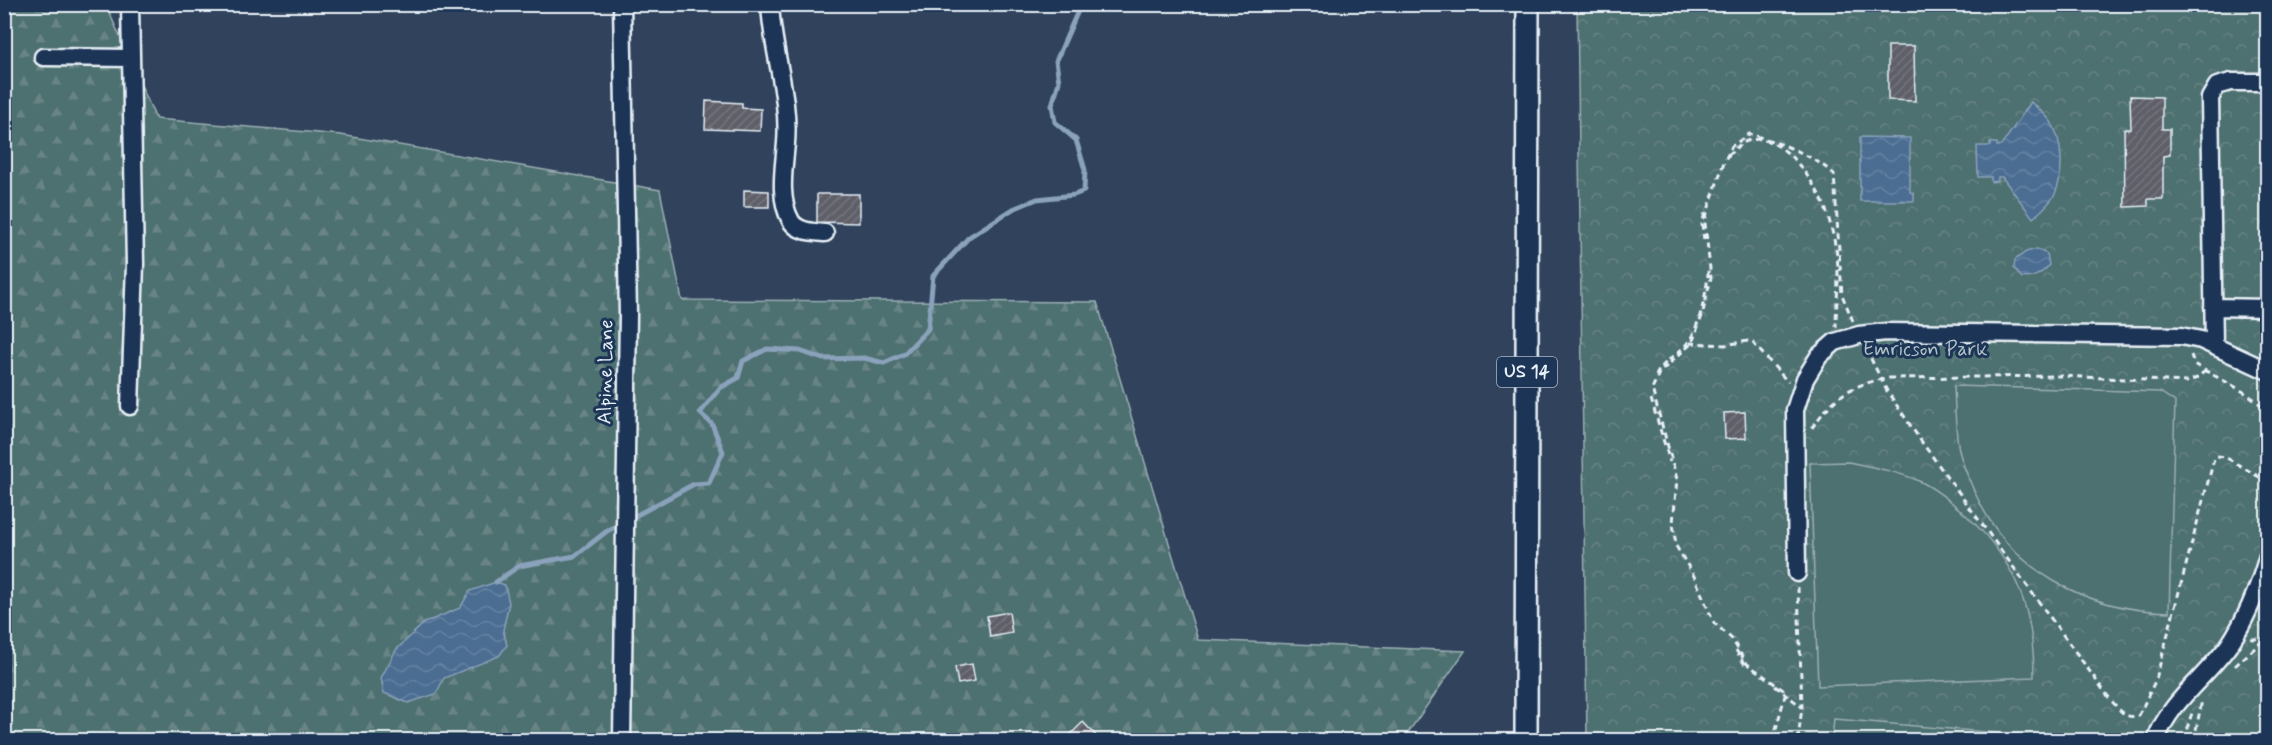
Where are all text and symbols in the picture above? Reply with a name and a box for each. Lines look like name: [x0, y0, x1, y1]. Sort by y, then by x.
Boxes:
street label: Alpine Lane: [592, 319, 620, 425]
park label: Emricson Park: [1863, 336, 1987, 363]
road number: US 14: [1497, 357, 1557, 387]

